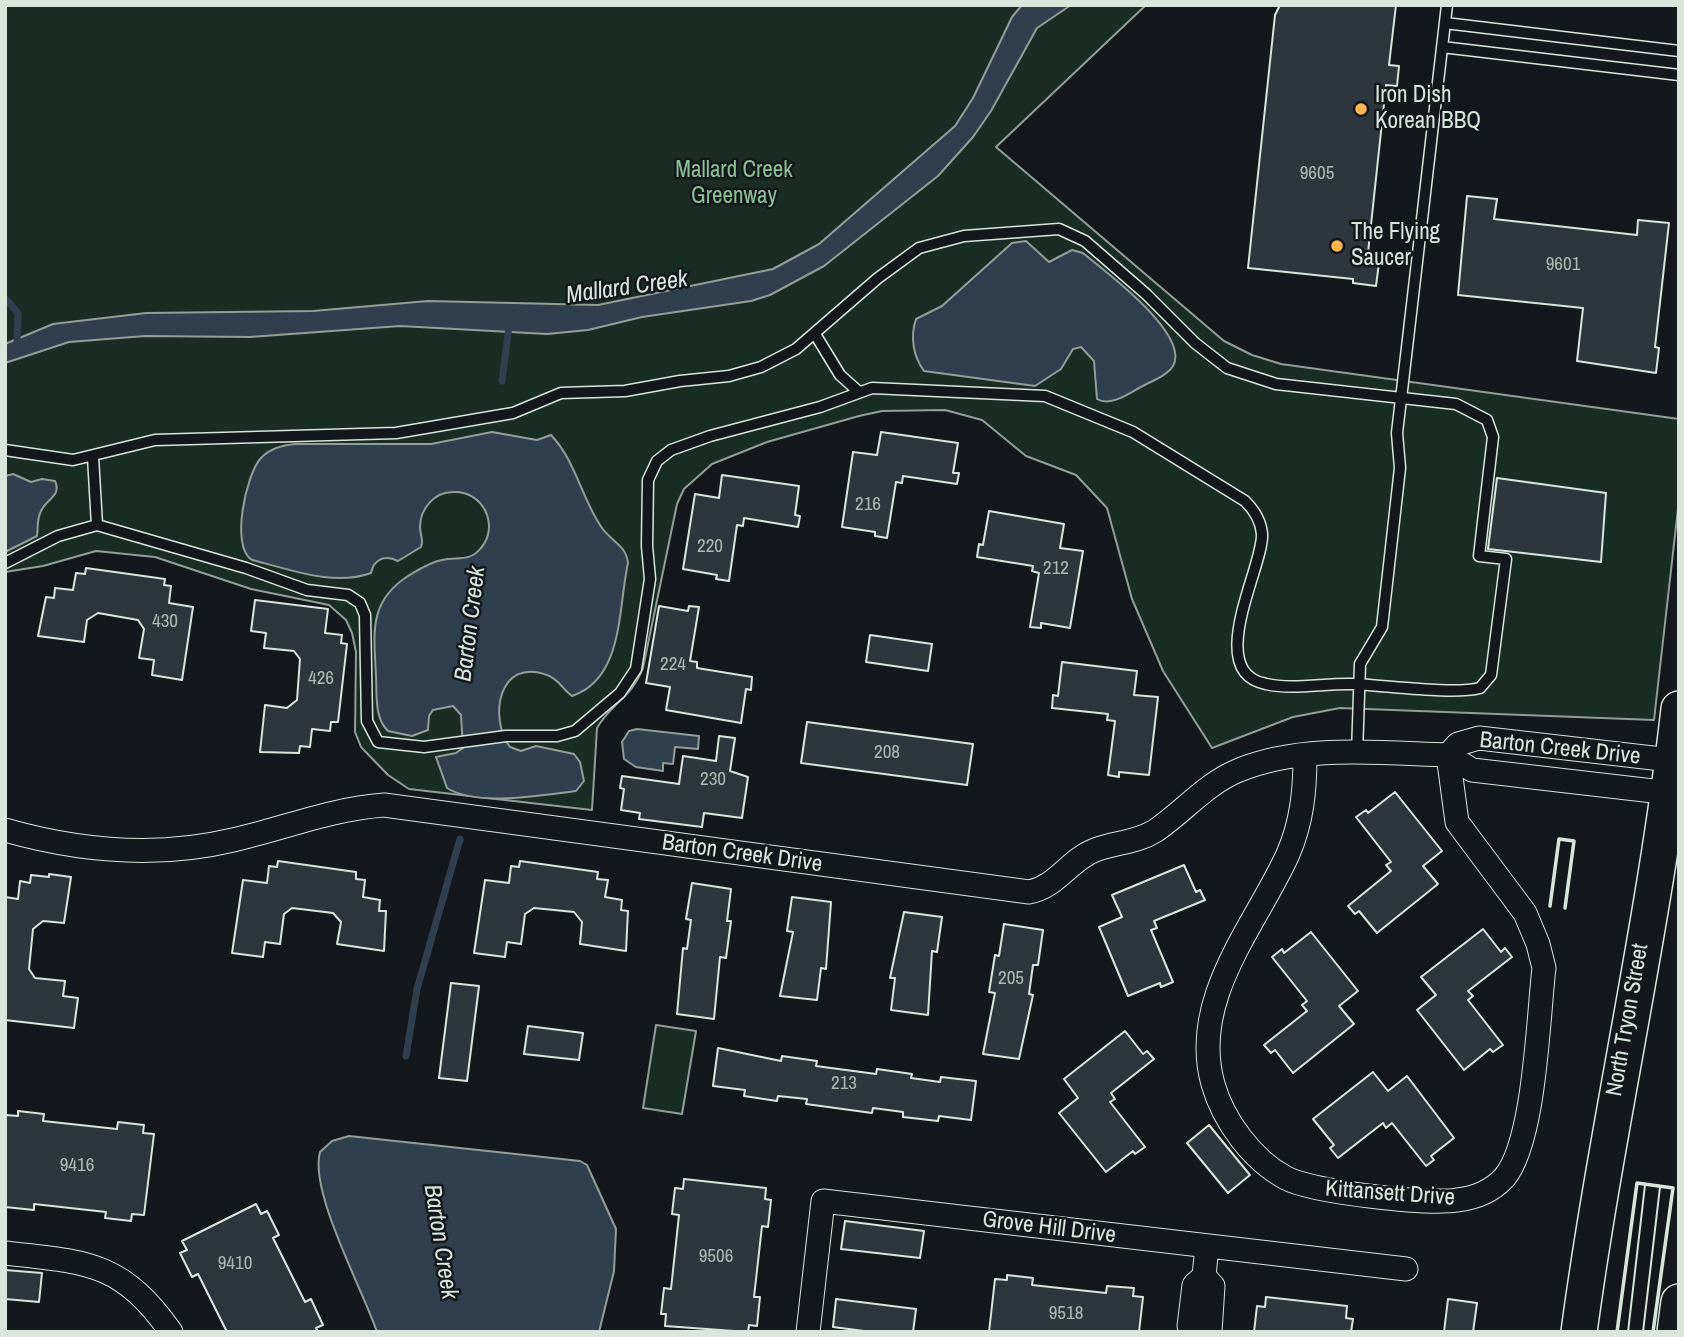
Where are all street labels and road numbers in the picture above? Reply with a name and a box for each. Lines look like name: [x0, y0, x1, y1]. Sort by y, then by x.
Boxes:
street label: Barton Creek Drive: [1478, 727, 1642, 771]
street label: Barton Creek Drive: [660, 829, 824, 879]
street label: North Tryon Street: [1601, 942, 1655, 1098]
street label: Kittansett Drive: [1324, 1176, 1456, 1212]
street label: Grove Hill Drive: [981, 1206, 1117, 1250]

